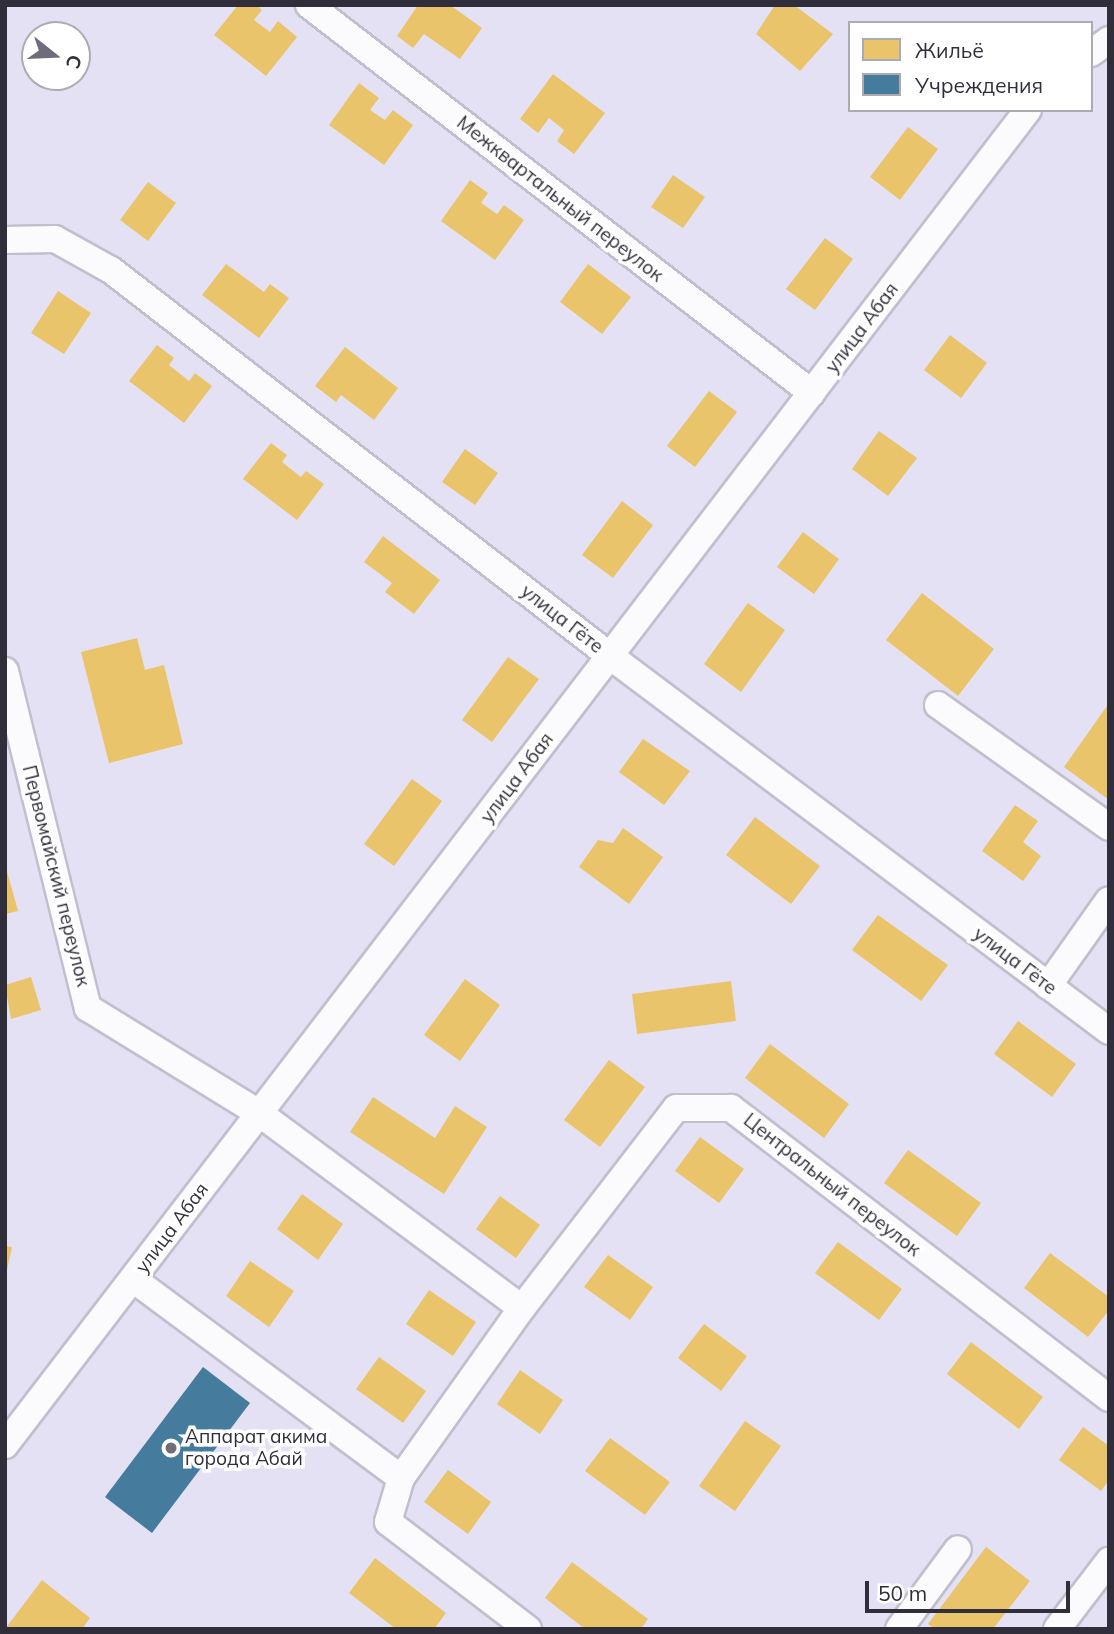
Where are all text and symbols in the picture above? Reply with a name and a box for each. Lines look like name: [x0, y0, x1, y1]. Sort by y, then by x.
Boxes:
north arrow: [21, 21, 91, 91]
legend: [848, 21, 1093, 112]
text: Жильё: [915, 37, 984, 63]
text: С: [61, 52, 87, 72]
text: Учреждения: [915, 72, 1043, 98]
street label: Межквартальный переулок: [452, 111, 668, 287]
street label: улица Абая: [821, 278, 903, 378]
street label: улица Гёте: [516, 580, 608, 658]
street label: улица Абая: [476, 728, 558, 828]
street label: Первомайский переулок: [17, 763, 95, 989]
street label: улица Гёте: [969, 922, 1061, 1000]
street label: Центральный переулок: [739, 1109, 925, 1261]
street label: улица Абая: [131, 1178, 213, 1278]
place label: Аппарат акима города Абай: [185, 1426, 327, 1470]
marker: Аппарат акима города Абай: [163, 1440, 179, 1456]
scale bar: [869, 1568, 1074, 1612]
text: 50 m: [878, 1580, 927, 1606]

